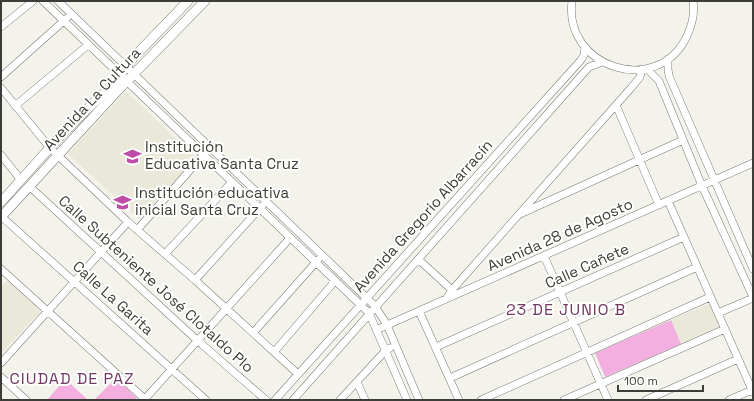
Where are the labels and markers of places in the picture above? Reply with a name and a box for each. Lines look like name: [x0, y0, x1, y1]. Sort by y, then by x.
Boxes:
place label: Institución Educativa Santa Cruz: [145, 137, 299, 173]
school or university icon: Institución Educativa Santa Cruz: [122, 146, 142, 166]
place label: Institución educativa inicial Santa Cruz: [135, 183, 289, 219]
school or university icon: Institución educativa inicial Santa Cruz: [112, 192, 132, 212]

